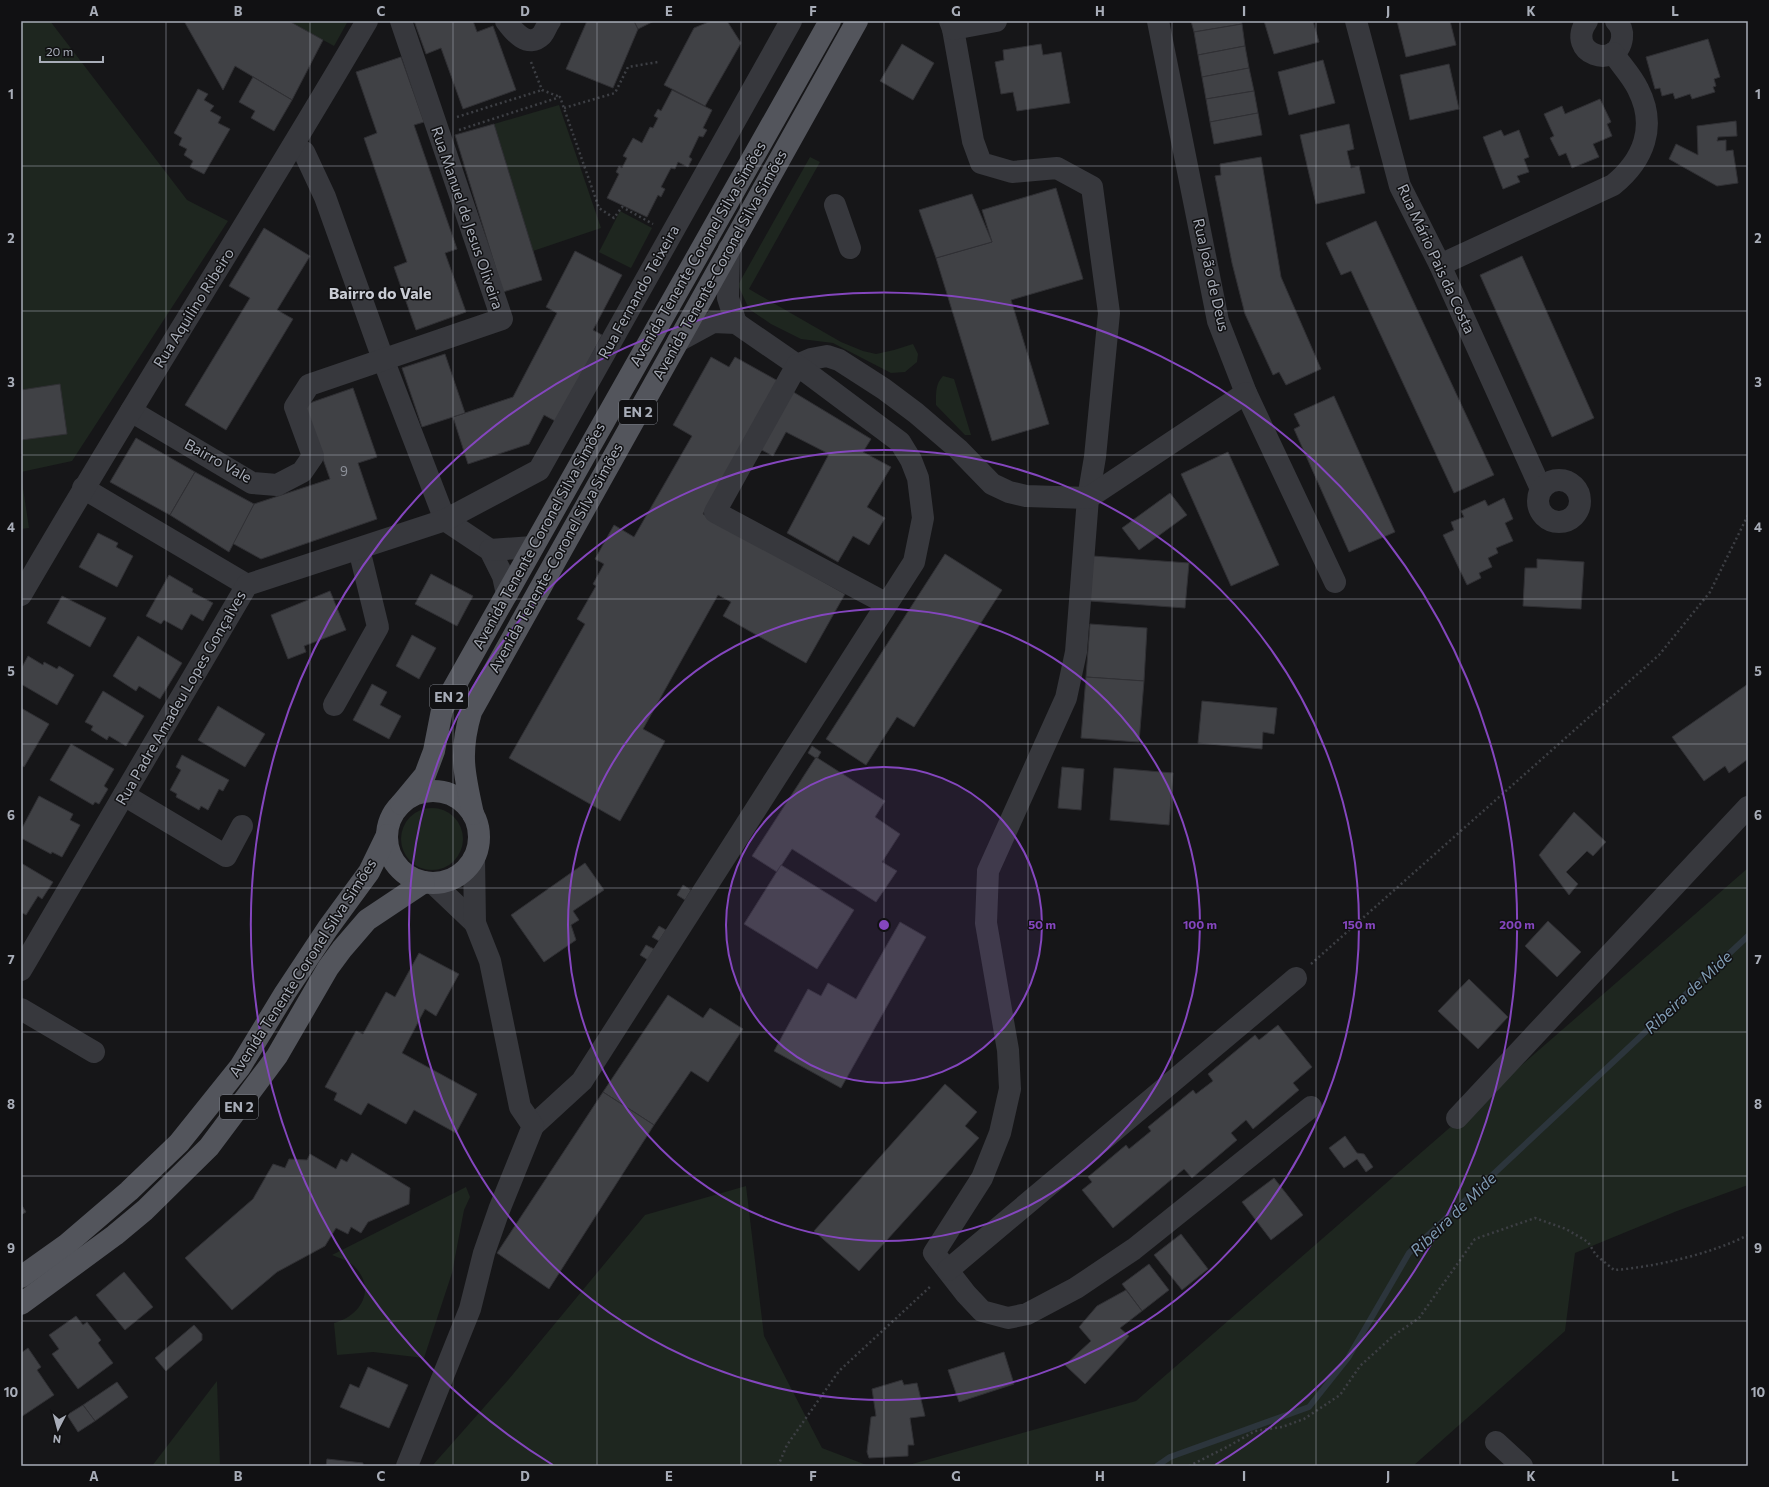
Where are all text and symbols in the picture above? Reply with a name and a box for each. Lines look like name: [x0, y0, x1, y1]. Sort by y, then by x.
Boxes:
text: A: [89, 3, 99, 19]
text: B: [234, 3, 243, 19]
text: C: [377, 3, 386, 19]
text: D: [520, 3, 530, 19]
text: E: [665, 3, 673, 19]
text: F: [809, 3, 817, 19]
text: G: [951, 3, 961, 19]
text: H: [1095, 3, 1105, 19]
text: I: [1242, 3, 1246, 19]
text: J: [1386, 3, 1390, 19]
text: K: [1526, 3, 1536, 19]
text: L: [1671, 3, 1679, 19]
scale bar: [40, 38, 103, 64]
text: 20 m: [46, 44, 73, 58]
text: 1: [8, 86, 14, 102]
text: 1: [1755, 86, 1761, 102]
street label: Rua Manuel de Jesus Oliveira: [428, 124, 508, 311]
street label: Avenida Tenente Coronel Silva Simões: [625, 138, 769, 369]
street label: Avenida Tenente-Coronel Silva Simões: [648, 146, 790, 383]
street label: Rua Mário Pais da Costa: [1394, 181, 1479, 336]
street label: Rua João de Deus: [1190, 216, 1234, 333]
street label: Rua Fernando Teixeira: [594, 222, 682, 362]
text: 2: [7, 230, 15, 246]
text: 2: [1754, 230, 1762, 246]
street label: Rua Aquilino Ribeiro: [149, 244, 237, 371]
district label: Bairro do Vale: [329, 283, 431, 302]
text: 3: [7, 374, 15, 390]
text: 3: [1754, 374, 1762, 390]
road number: EN 2: [619, 400, 657, 424]
street label: Avenida Tenente Coronel Silva Simões: [468, 419, 608, 652]
street label: Bairro Vale: [182, 434, 255, 486]
street label: Avenida Tenente-Coronel Silva Simões: [484, 439, 626, 676]
house number: 9: [340, 463, 348, 479]
text: 4: [7, 519, 15, 535]
text: 4: [1754, 519, 1762, 535]
street label: Rua Padre Amadeu Lopes Gonçalves: [111, 587, 249, 808]
text: 5: [7, 663, 15, 679]
text: 5: [1754, 663, 1762, 679]
road number: EN 2: [430, 685, 468, 709]
text: 6: [7, 807, 15, 823]
text: 6: [1754, 807, 1762, 823]
street label: Avenida Tenente Coronel Silva Simões: [225, 855, 380, 1080]
text: 50 m: [1028, 917, 1056, 931]
text: 100 m: [1183, 917, 1217, 931]
text: 150 m: [1342, 917, 1376, 931]
text: 200 m: [1499, 917, 1535, 931]
centre of rings: [877, 918, 891, 932]
water label: Ribeira de Mide: [1640, 946, 1736, 1037]
text: 7: [7, 951, 15, 967]
text: 7: [1754, 951, 1762, 967]
road number: EN 2: [220, 1095, 258, 1119]
text: 8: [7, 1096, 15, 1112]
text: 8: [1754, 1096, 1762, 1112]
water label: Ribeira de Mide: [1406, 1167, 1500, 1260]
text: 9: [7, 1240, 15, 1256]
text: 9: [1754, 1240, 1762, 1256]
text: 10: [4, 1384, 19, 1400]
text: 10: [1751, 1384, 1766, 1400]
north arrow: [38, 1409, 78, 1449]
text: N: [52, 1433, 62, 1446]
text: A: [89, 1468, 99, 1484]
text: B: [234, 1468, 243, 1484]
text: C: [377, 1468, 386, 1484]
text: D: [520, 1468, 530, 1484]
text: E: [665, 1468, 673, 1484]
text: F: [809, 1468, 817, 1484]
text: G: [951, 1468, 961, 1484]
text: H: [1095, 1468, 1105, 1484]
text: I: [1242, 1468, 1246, 1484]
text: J: [1386, 1468, 1390, 1484]
text: K: [1526, 1468, 1536, 1484]
text: L: [1671, 1468, 1679, 1484]

